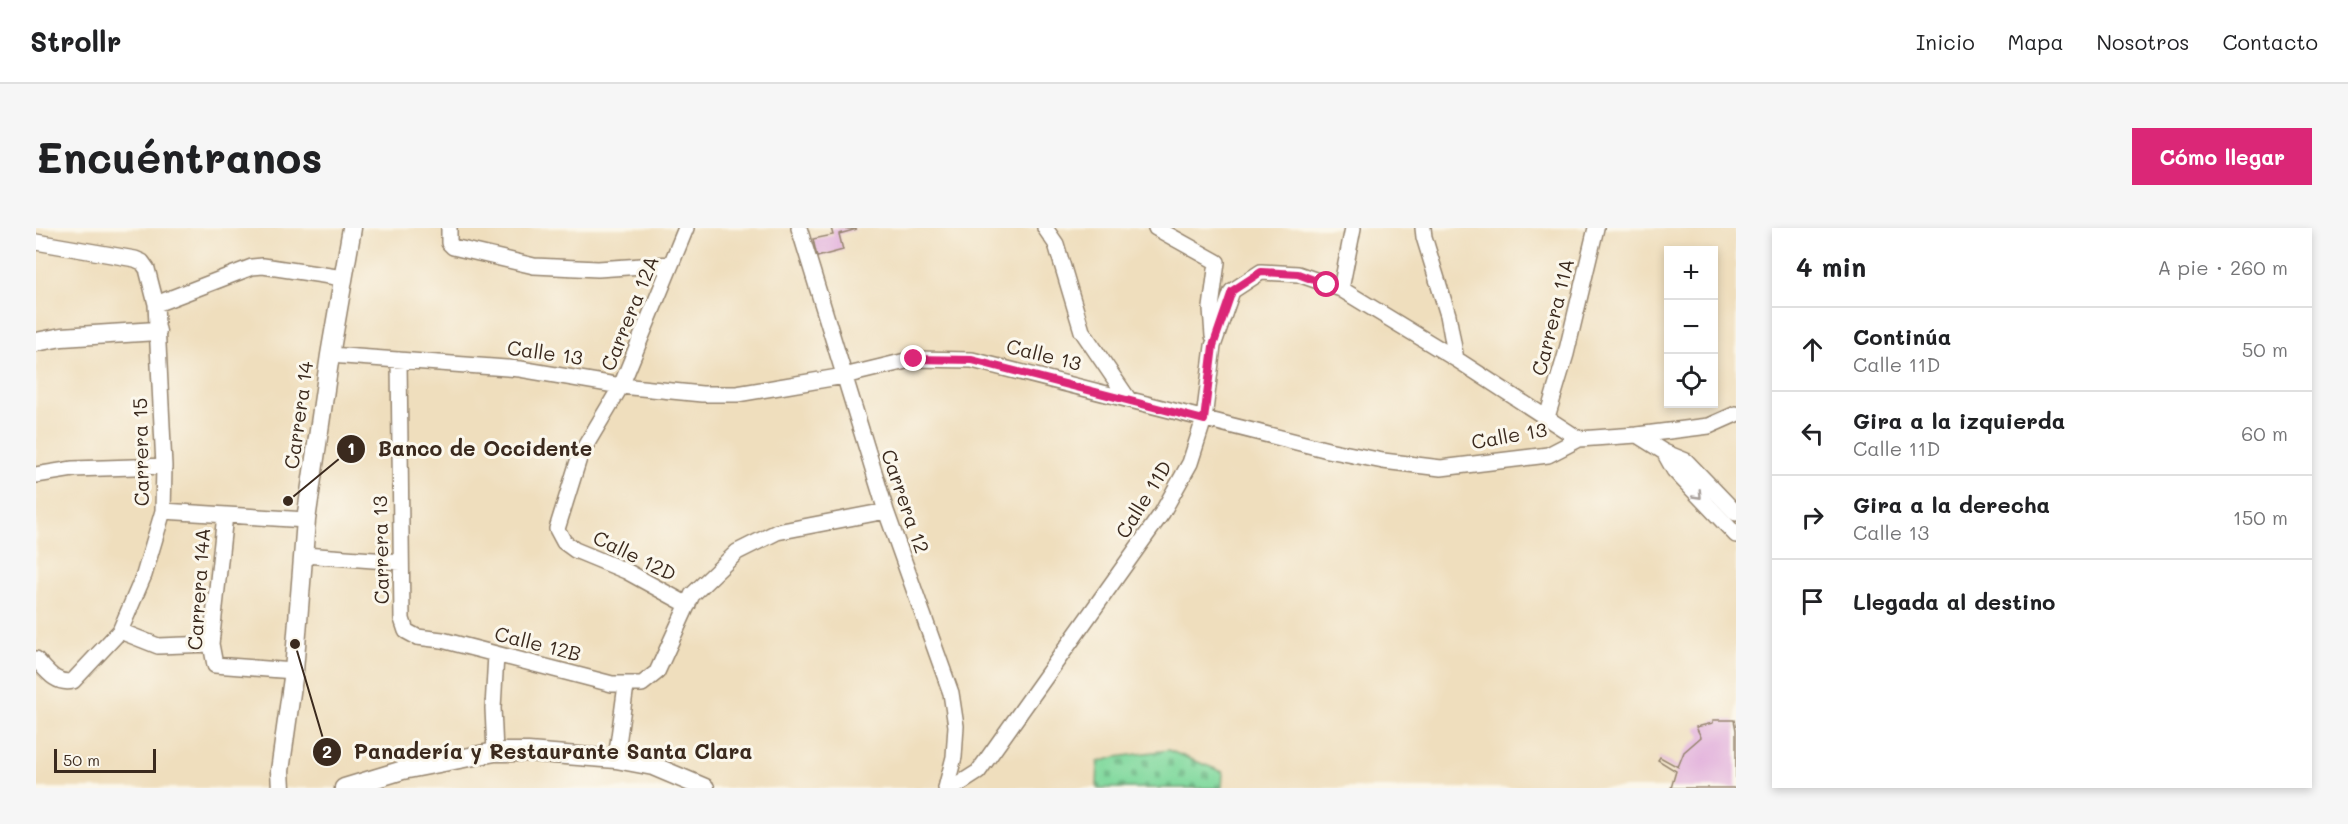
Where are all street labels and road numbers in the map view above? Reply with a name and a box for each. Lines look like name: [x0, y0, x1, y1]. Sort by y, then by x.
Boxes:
street label: Carrera 12A: [594, 252, 664, 374]
street label: Carrera 11A: [1525, 256, 1579, 378]
street label: Calle 13: [1004, 332, 1084, 376]
street label: Calle 13: [505, 334, 585, 370]
street label: Carrera 14: [278, 359, 318, 471]
street label: Carrera 15: [126, 397, 154, 507]
street label: Calle 13: [1469, 416, 1549, 454]
street label: Carrera 12: [876, 446, 936, 556]
street label: Calle 11D: [1109, 455, 1177, 543]
street label: Carrera 13: [366, 495, 394, 605]
street label: Calle 12D: [589, 524, 681, 586]
street label: Carrera 14A: [181, 527, 215, 651]
street label: Calle 12B: [492, 620, 584, 666]

